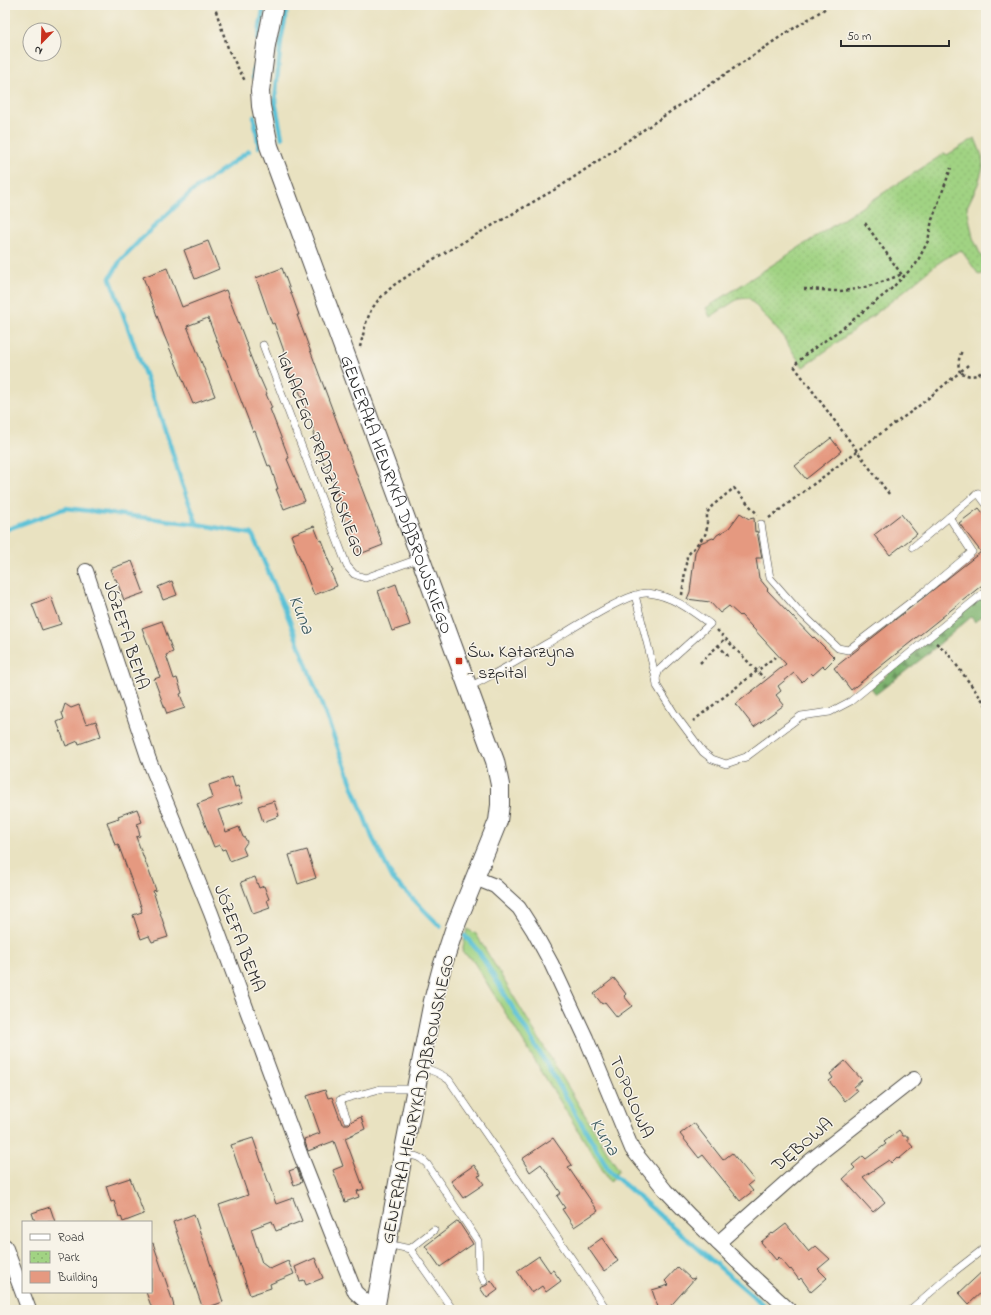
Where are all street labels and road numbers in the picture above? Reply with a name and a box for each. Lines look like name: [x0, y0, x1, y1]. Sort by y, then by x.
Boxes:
street label: IGNACEGO PRĄDZYŃSKIEGO: [269, 348, 371, 561]
street label: GENERAŁA HENRYKA DĄBROWSKIEGO: [332, 352, 458, 638]
street label: JÓZEFA BEMA: [95, 578, 155, 693]
street label: JÓZEFA BEMA: [206, 881, 271, 996]
street label: GENERAŁA HENRYKA DĄBROWSKIEGO: [376, 952, 462, 1246]
street label: TOPOLOWA: [601, 1053, 659, 1143]
street label: DĘBOWA: [766, 1112, 840, 1180]

